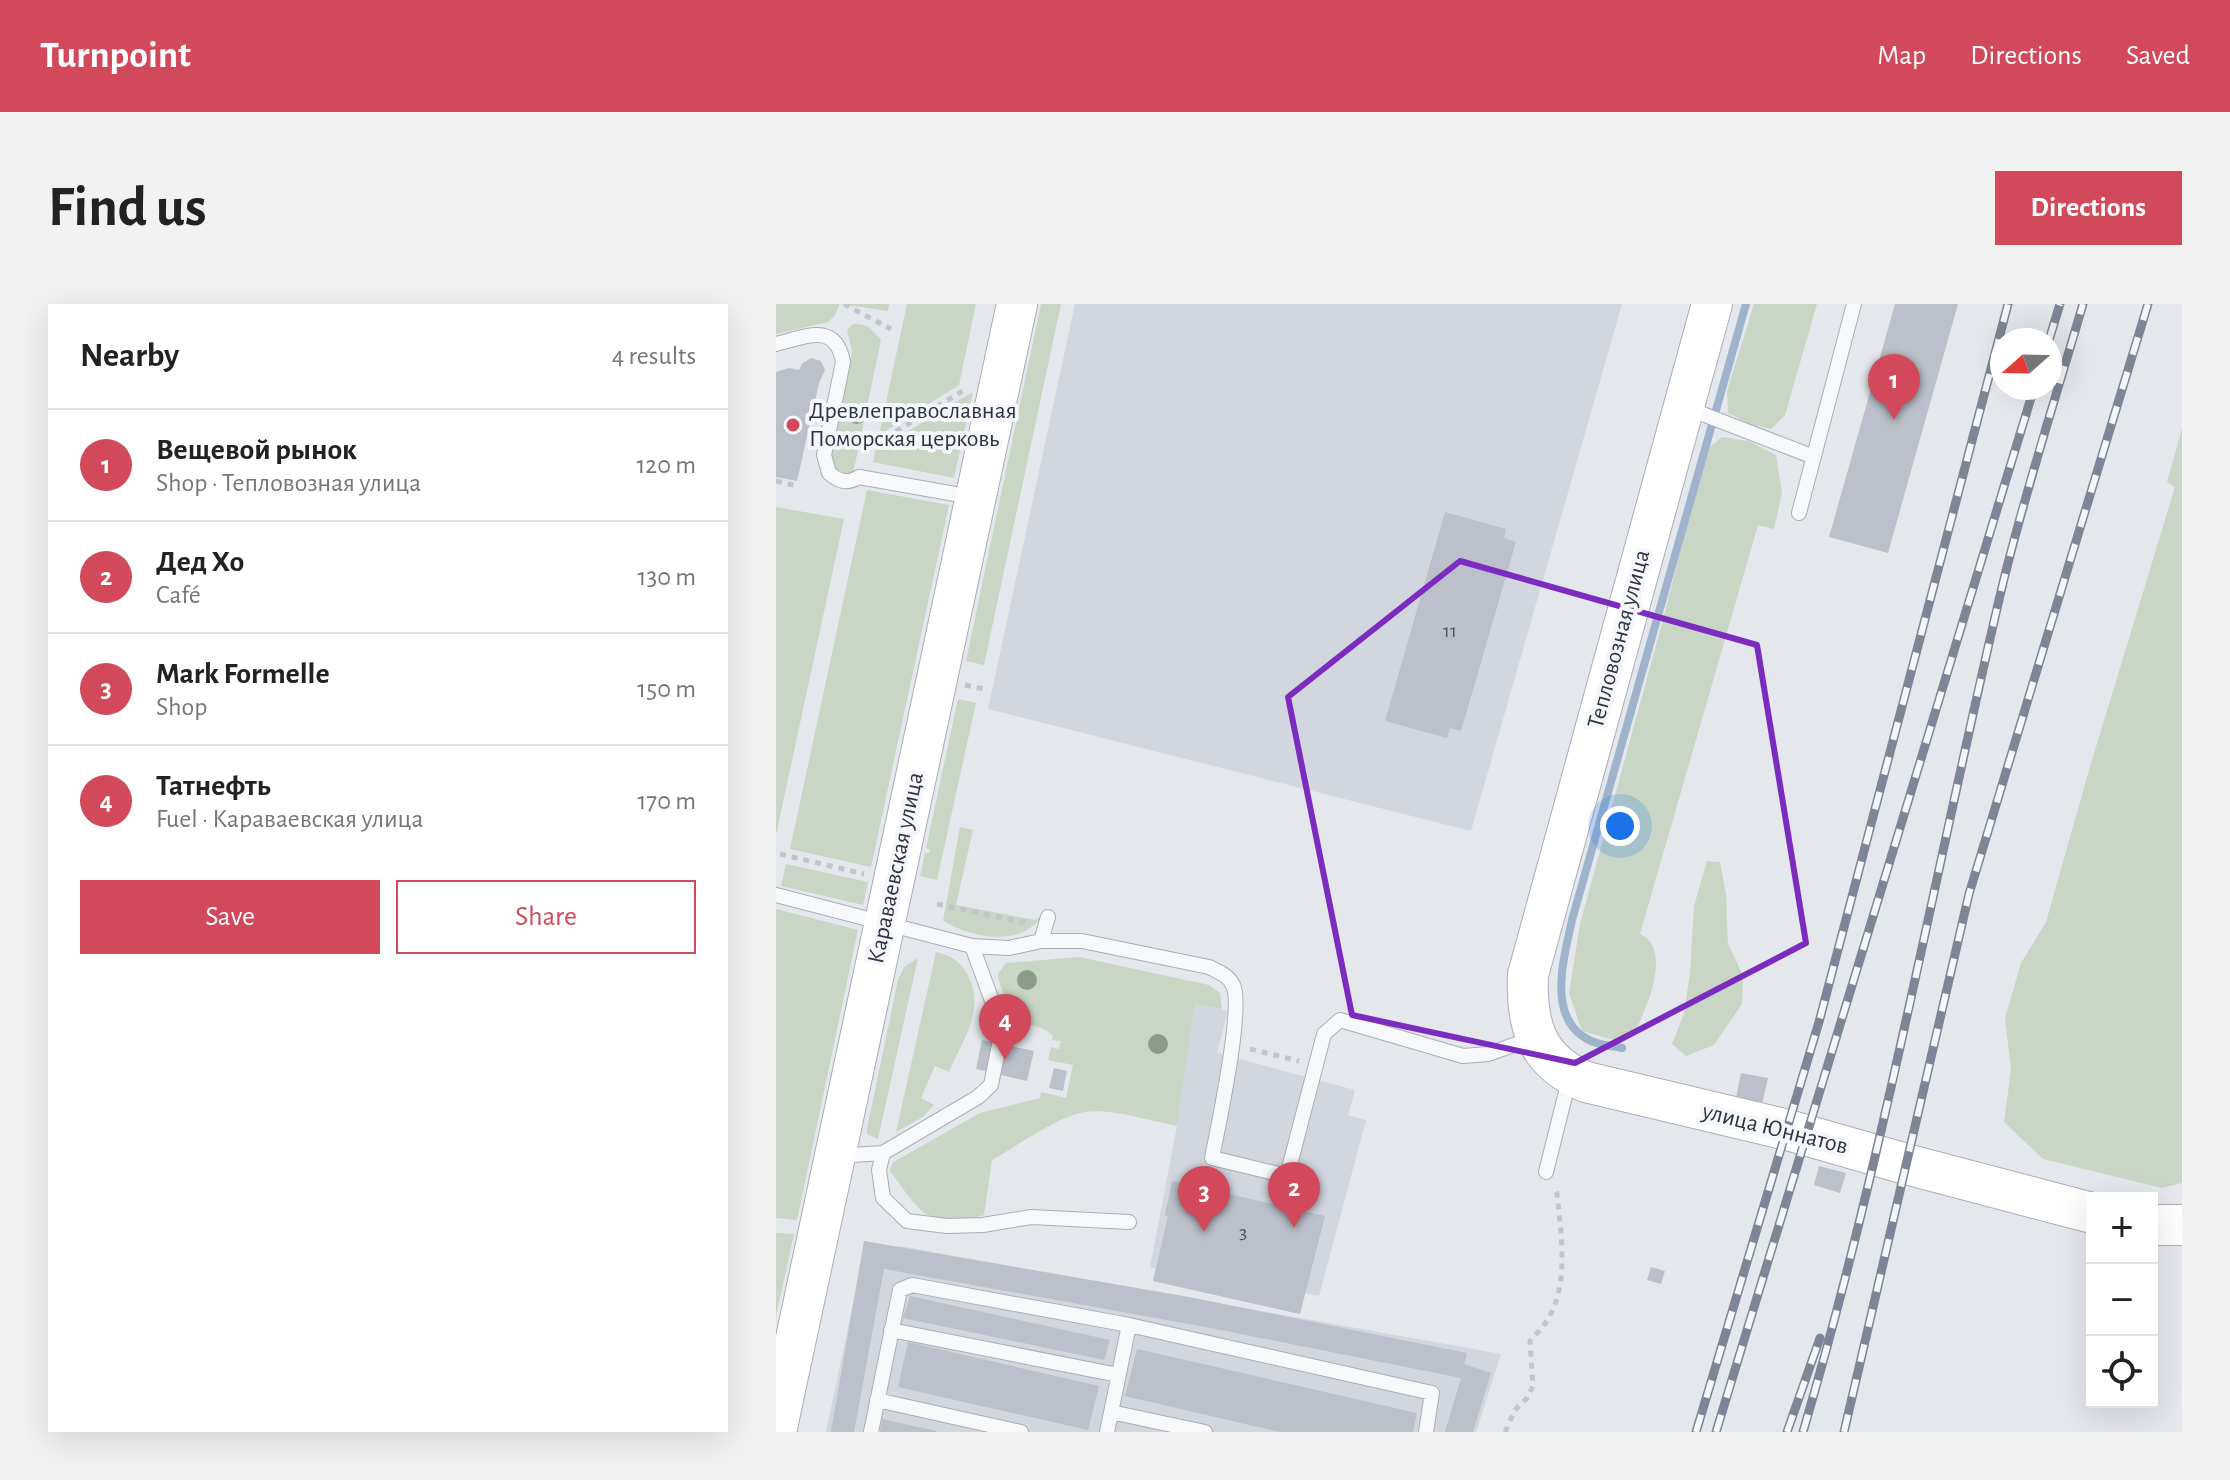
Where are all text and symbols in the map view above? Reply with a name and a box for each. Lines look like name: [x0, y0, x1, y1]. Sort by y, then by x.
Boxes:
text: Turnpoint: [40, 37, 191, 75]
text: Map: [1877, 42, 1926, 70]
text: Directions: [1970, 42, 2082, 70]
text: Saved: [2126, 42, 2190, 70]
button: Directions: [1995, 171, 2182, 245]
text: Find us: [48, 180, 206, 236]
north arrow: [1990, 328, 2062, 400]
text: Nearby: [80, 339, 179, 373]
text: 4 results: [612, 343, 696, 369]
pin: 1: [1868, 354, 1920, 420]
place label: Древлеправославная Поморская церковь: [809, 399, 1017, 451]
marker: Древлеправославная Поморская церковь: [784, 416, 802, 434]
text: Вещевой рынок: [156, 435, 357, 465]
text: 1: [101, 452, 111, 478]
text: 120 m: [636, 452, 696, 478]
text: Shop · Тепловозная улица: [156, 470, 421, 496]
text: Дед Хо: [156, 547, 244, 577]
street label: Тепловозная улица: [1584, 547, 1654, 731]
text: 2: [100, 564, 112, 590]
text: 130 m: [638, 564, 696, 590]
text: Café: [156, 582, 201, 608]
house number: 11: [1443, 621, 1457, 641]
text: Mark Formelle: [156, 659, 330, 689]
text: 3: [100, 676, 112, 702]
text: 150 m: [637, 676, 696, 702]
text: Shop: [156, 694, 208, 720]
street label: Караваевская улица: [864, 770, 928, 966]
text: Татнефть: [156, 771, 271, 801]
text: 4: [99, 788, 113, 814]
text: 170 m: [637, 788, 696, 814]
text: Fuel · Караваевская улица: [156, 806, 423, 832]
your location: [1600, 806, 1640, 846]
button: Save: [80, 880, 380, 954]
button: Share: [396, 880, 696, 954]
pin: 4: [979, 994, 1031, 1060]
street label: улица Юннатов: [1699, 1099, 1850, 1159]
pin: 2: [1268, 1162, 1320, 1228]
pin: 3: [1178, 1166, 1230, 1232]
map controls: [2086, 1192, 2158, 1408]
button: +: [2086, 1192, 2158, 1264]
house number: 3: [1239, 1222, 1247, 1242]
button: −: [2086, 1264, 2158, 1336]
button: locate: [2086, 1336, 2158, 1408]

